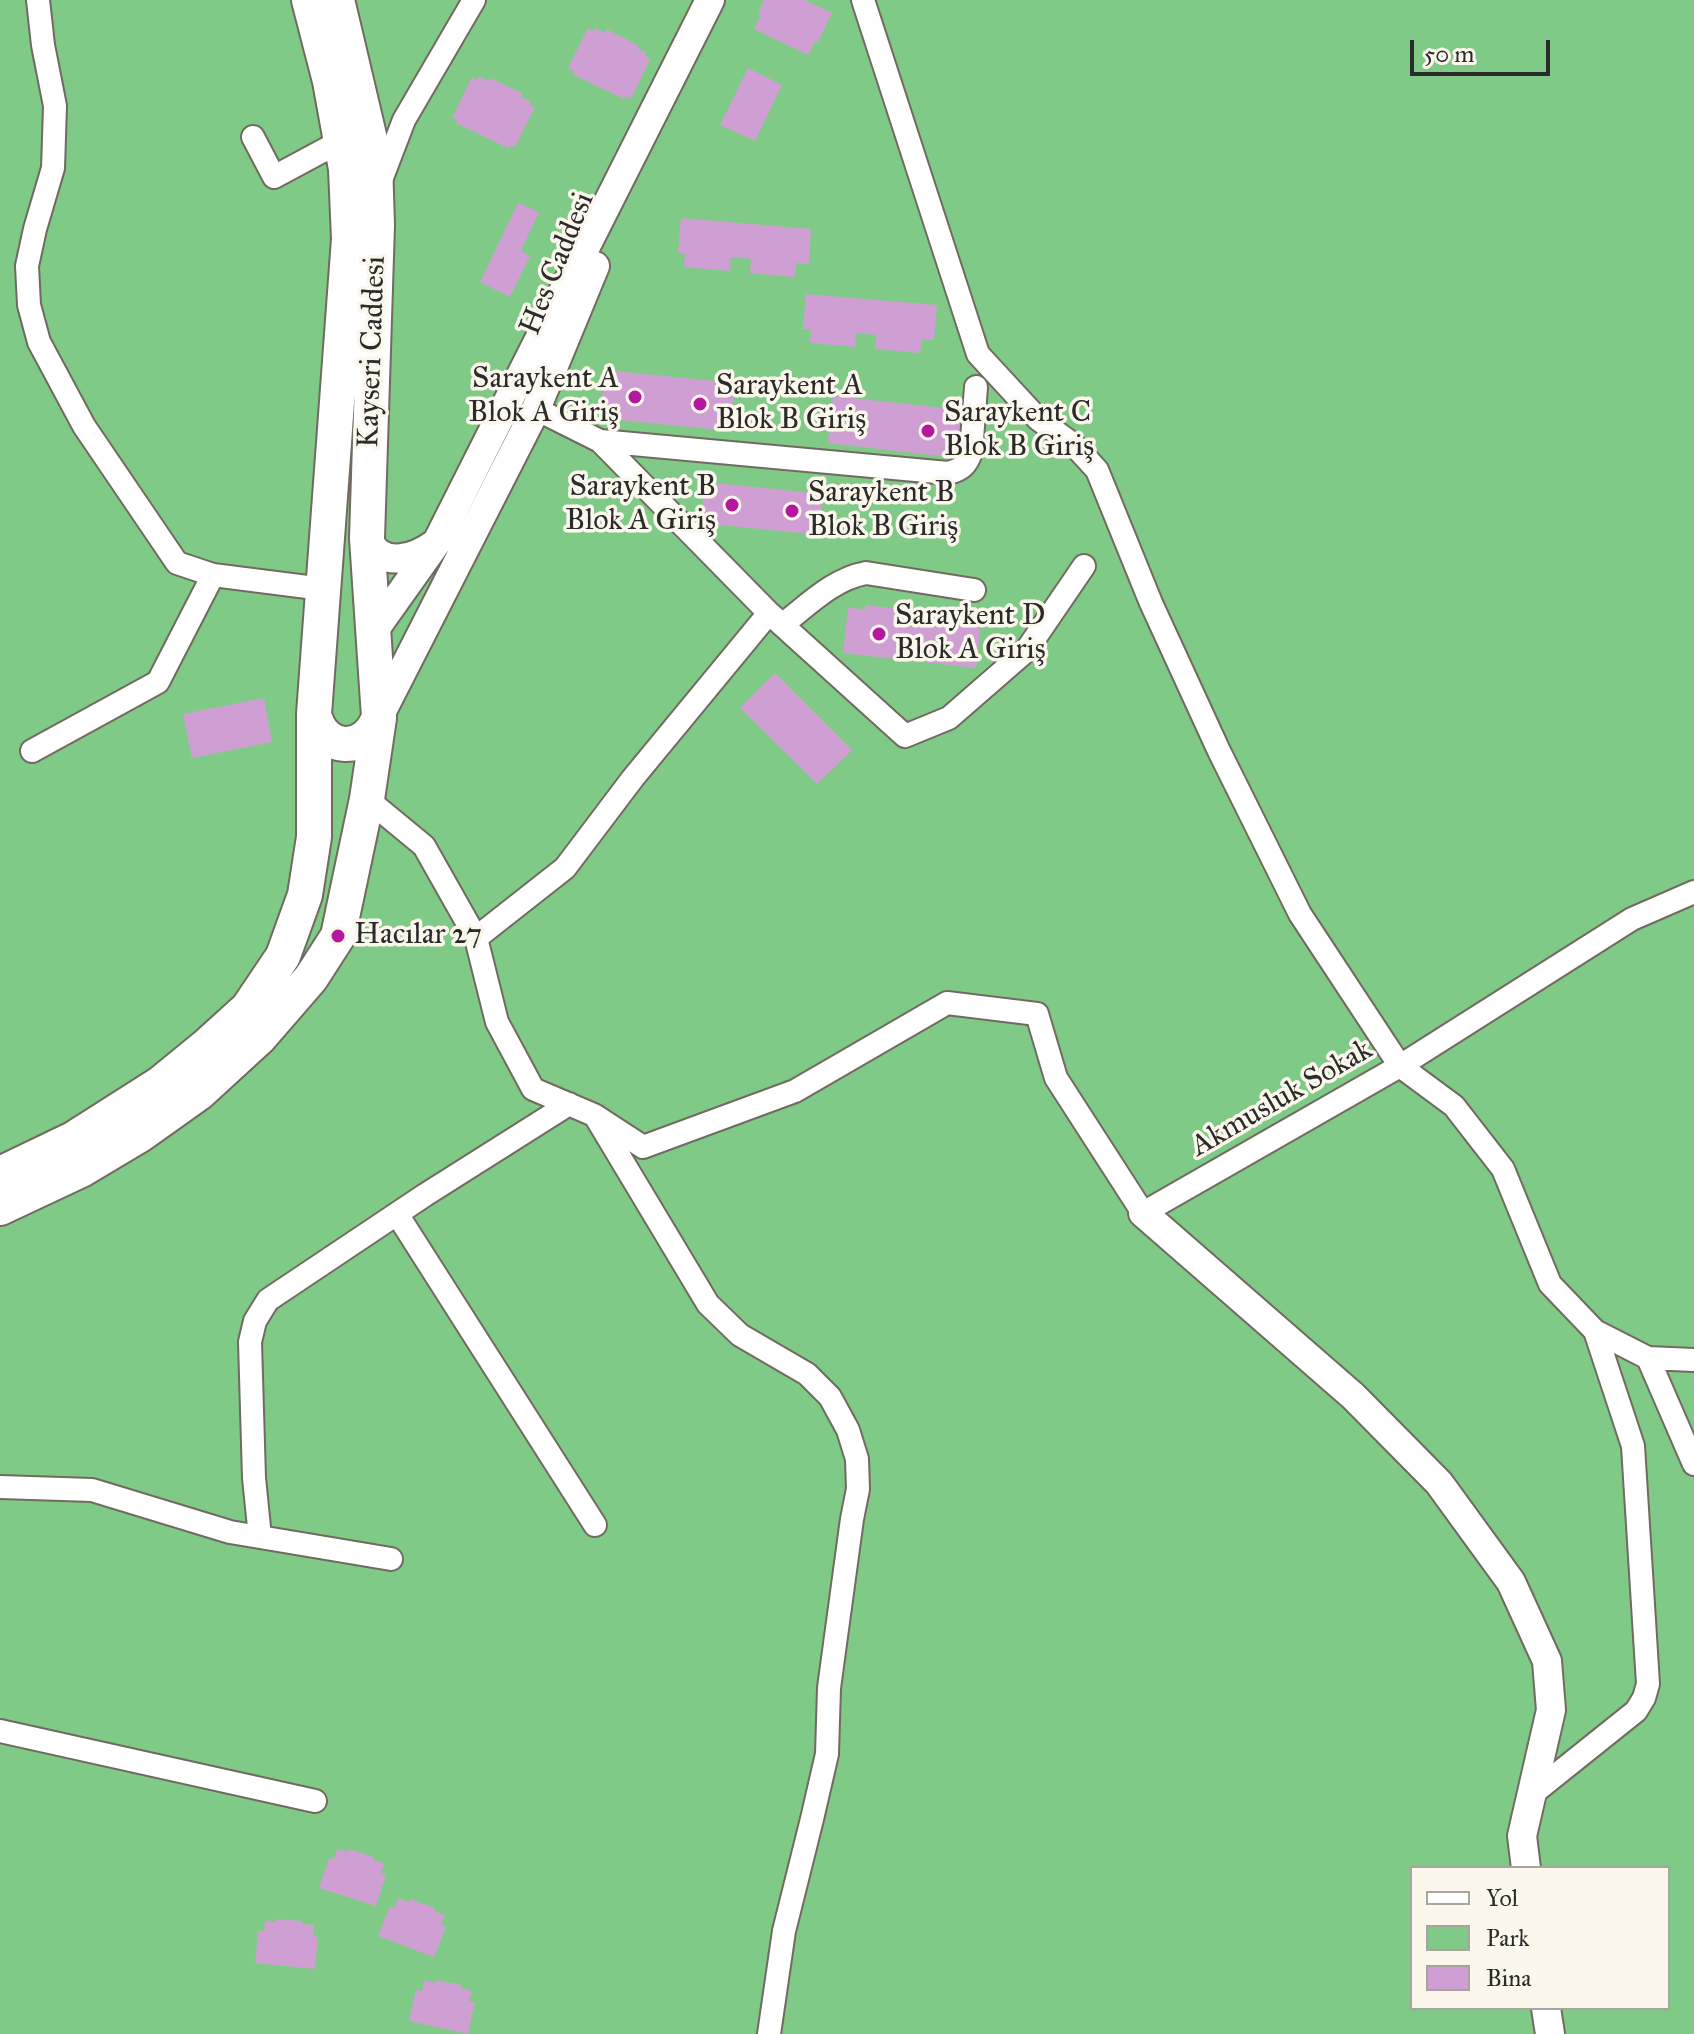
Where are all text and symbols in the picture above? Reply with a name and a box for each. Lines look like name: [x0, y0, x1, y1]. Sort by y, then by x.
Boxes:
scale bar: [1414, 24, 1554, 74]
text: 50 m: [1424, 39, 1474, 69]
street label: Hes Caddesi: [513, 188, 603, 340]
street label: Kayseri Caddesi: [352, 255, 394, 449]
place label: Saraykent A Blok A Giriş: [468, 362, 619, 432]
place label: Saraykent A Blok B Giriş: [716, 369, 866, 440]
marker: Saraykent A Blok A Giriş: [626, 388, 644, 406]
marker: Saraykent A Blok B Giriş: [691, 395, 709, 413]
place label: Saraykent C Blok B Giriş: [944, 396, 1094, 466]
marker: Saraykent C Blok B Giriş: [919, 422, 937, 440]
place label: Saraykent B Blok A Giriş: [565, 470, 716, 540]
place label: Saraykent B Blok B Giriş: [808, 476, 958, 546]
marker: Saraykent B Blok A Giriş: [723, 496, 741, 514]
marker: Saraykent B Blok B Giriş: [783, 502, 801, 520]
place label: Saraykent D Blok A Giriş: [895, 599, 1046, 670]
marker: Saraykent D Blok A Giriş: [870, 625, 888, 643]
place label: Hacılar 27: [354, 918, 482, 954]
marker: Hacılar 27: [329, 927, 347, 945]
street label: Akmusluk Sokak: [1185, 1033, 1379, 1165]
legend: [1410, 1866, 1670, 2010]
text: Yol: [1486, 1883, 1518, 1913]
text: Park: [1486, 1923, 1529, 1953]
text: Bina: [1486, 1963, 1532, 1993]

